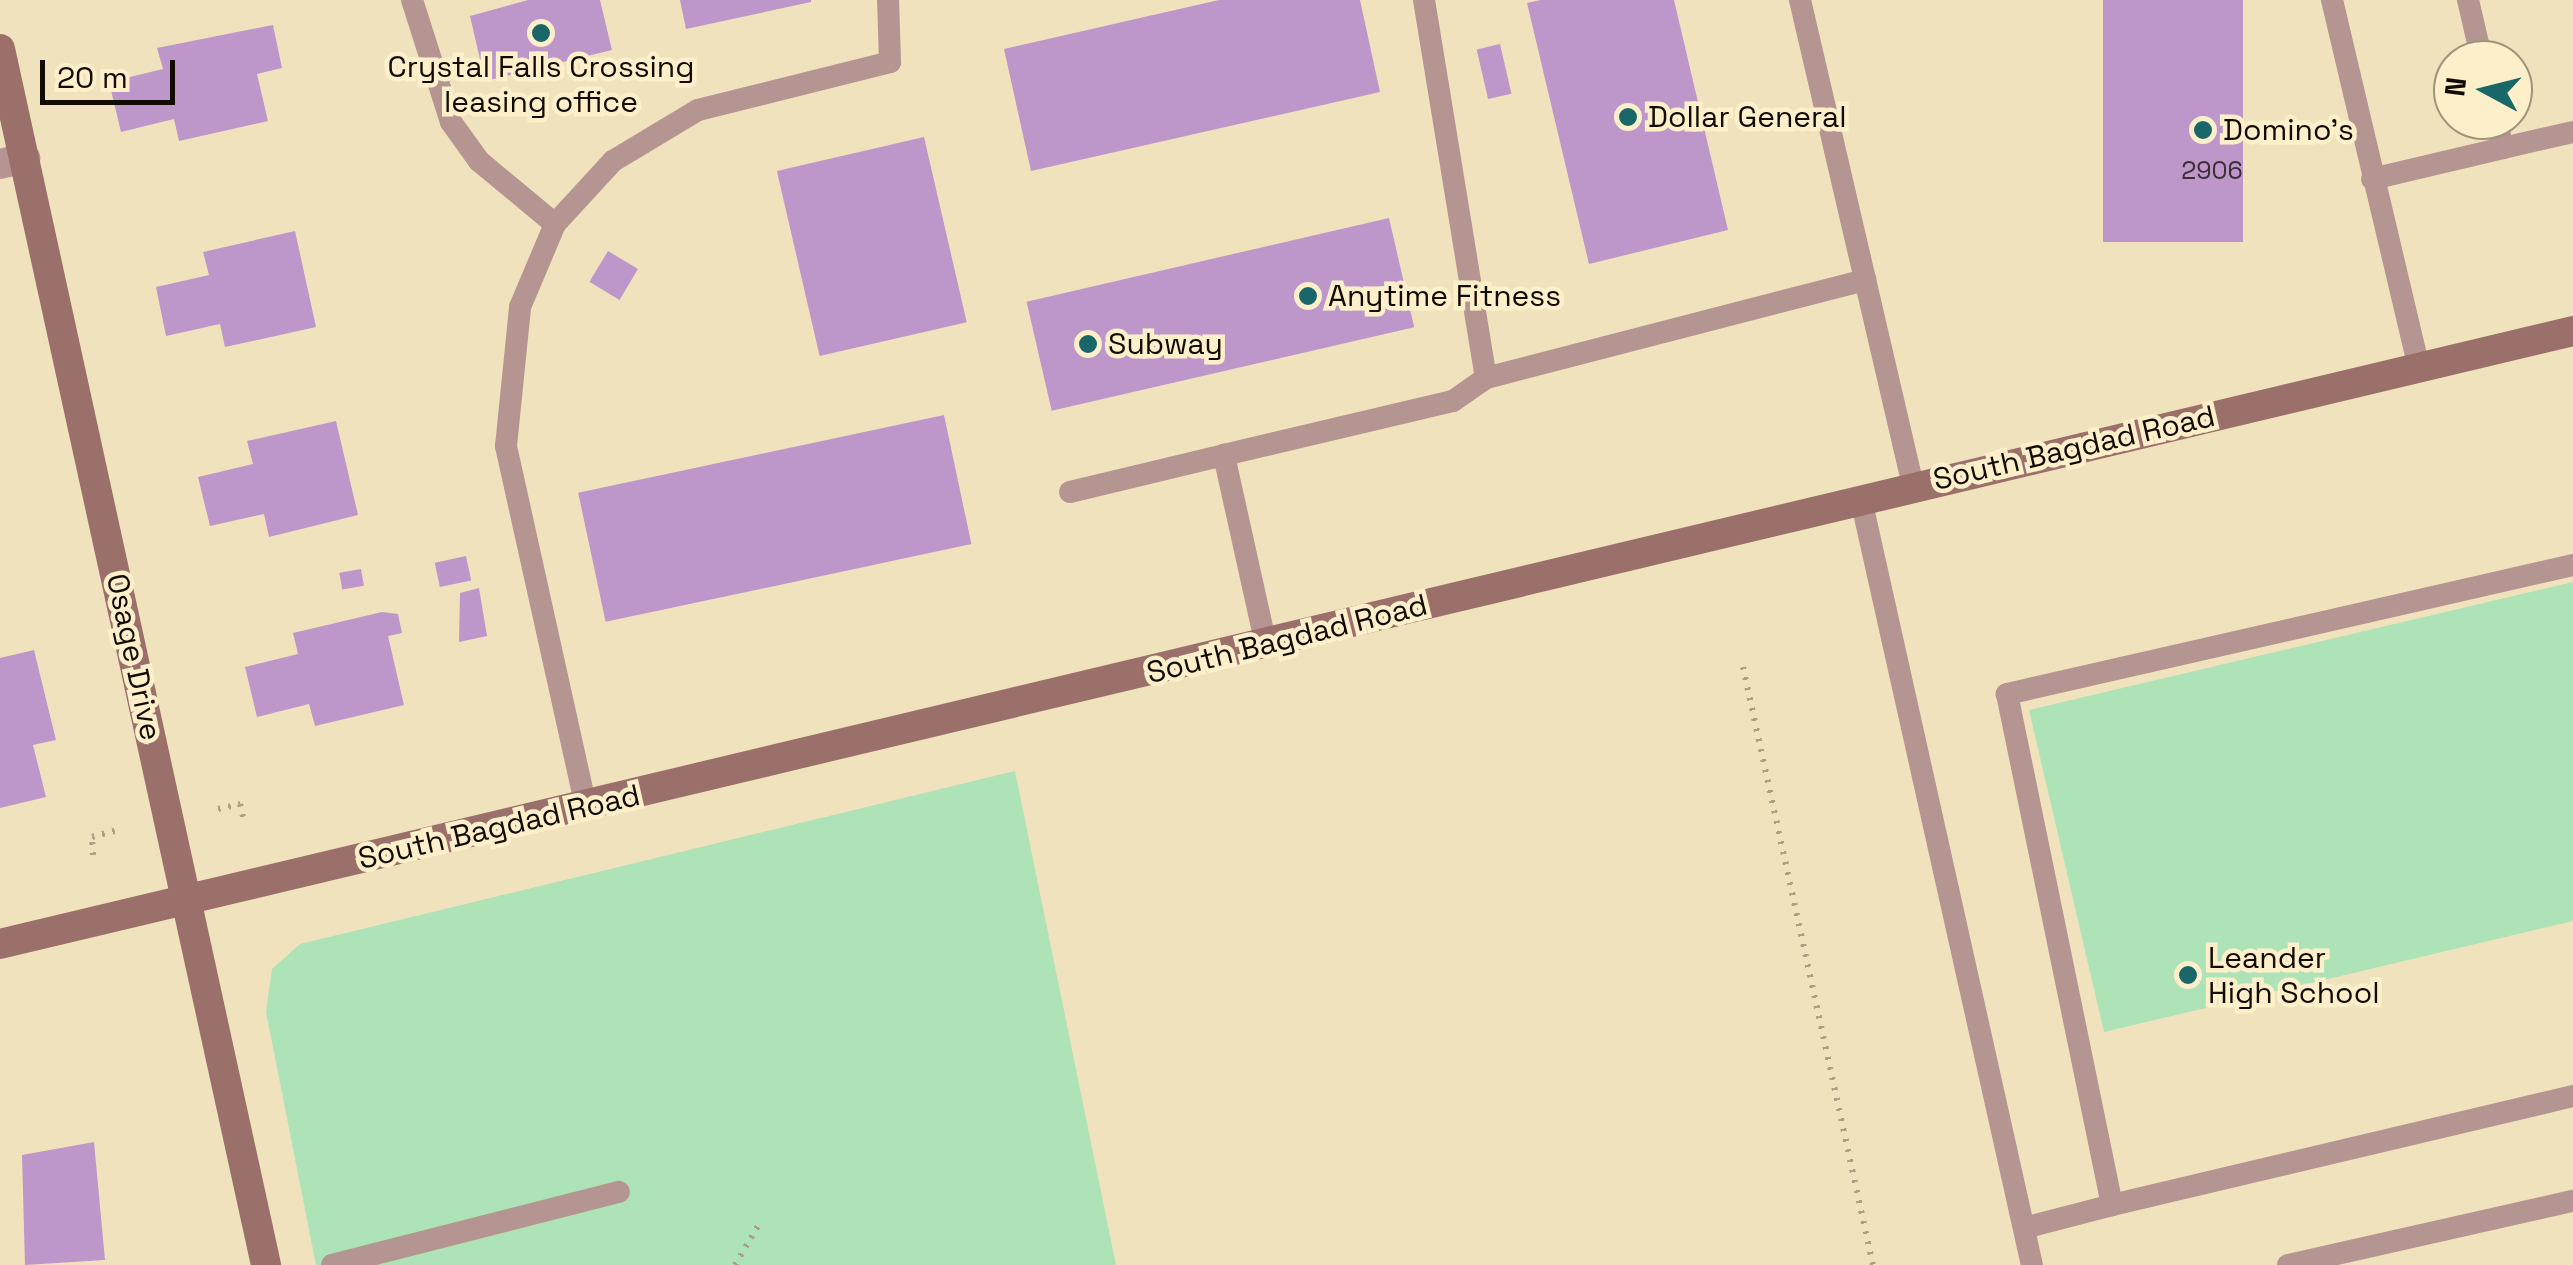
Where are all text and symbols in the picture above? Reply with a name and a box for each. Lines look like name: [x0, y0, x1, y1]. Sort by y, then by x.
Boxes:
marker: Crystal Falls Crossing leasing office: [530, 22, 552, 44]
scale bar: [45, 40, 180, 102]
north arrow: [2433, 40, 2533, 140]
place label: Crystal Falls Crossing leasing office: [387, 49, 695, 120]
text: 20 m: [57, 58, 128, 97]
text: N: [2436, 75, 2474, 98]
place label: Dollar General: [1648, 99, 1847, 135]
marker: Dollar General: [1617, 106, 1639, 128]
place label: Domino's: [2223, 112, 2354, 148]
marker: Domino's: [2192, 119, 2214, 141]
house number: 2906: [2181, 155, 2243, 185]
place label: Anytime Fitness: [1328, 278, 1561, 314]
marker: Anytime Fitness: [1297, 285, 1319, 307]
place label: Subway: [1108, 326, 1223, 362]
marker: Subway: [1077, 333, 1099, 355]
street label: South Bagdad Road: [1930, 398, 2218, 498]
street label: Osage Drive: [99, 571, 169, 743]
street label: South Bagdad Road: [1143, 587, 1431, 691]
street label: South Bagdad Road: [355, 777, 643, 877]
place label: Leander High School: [2208, 940, 2380, 1010]
marker: Leander High School: [2177, 964, 2199, 986]

